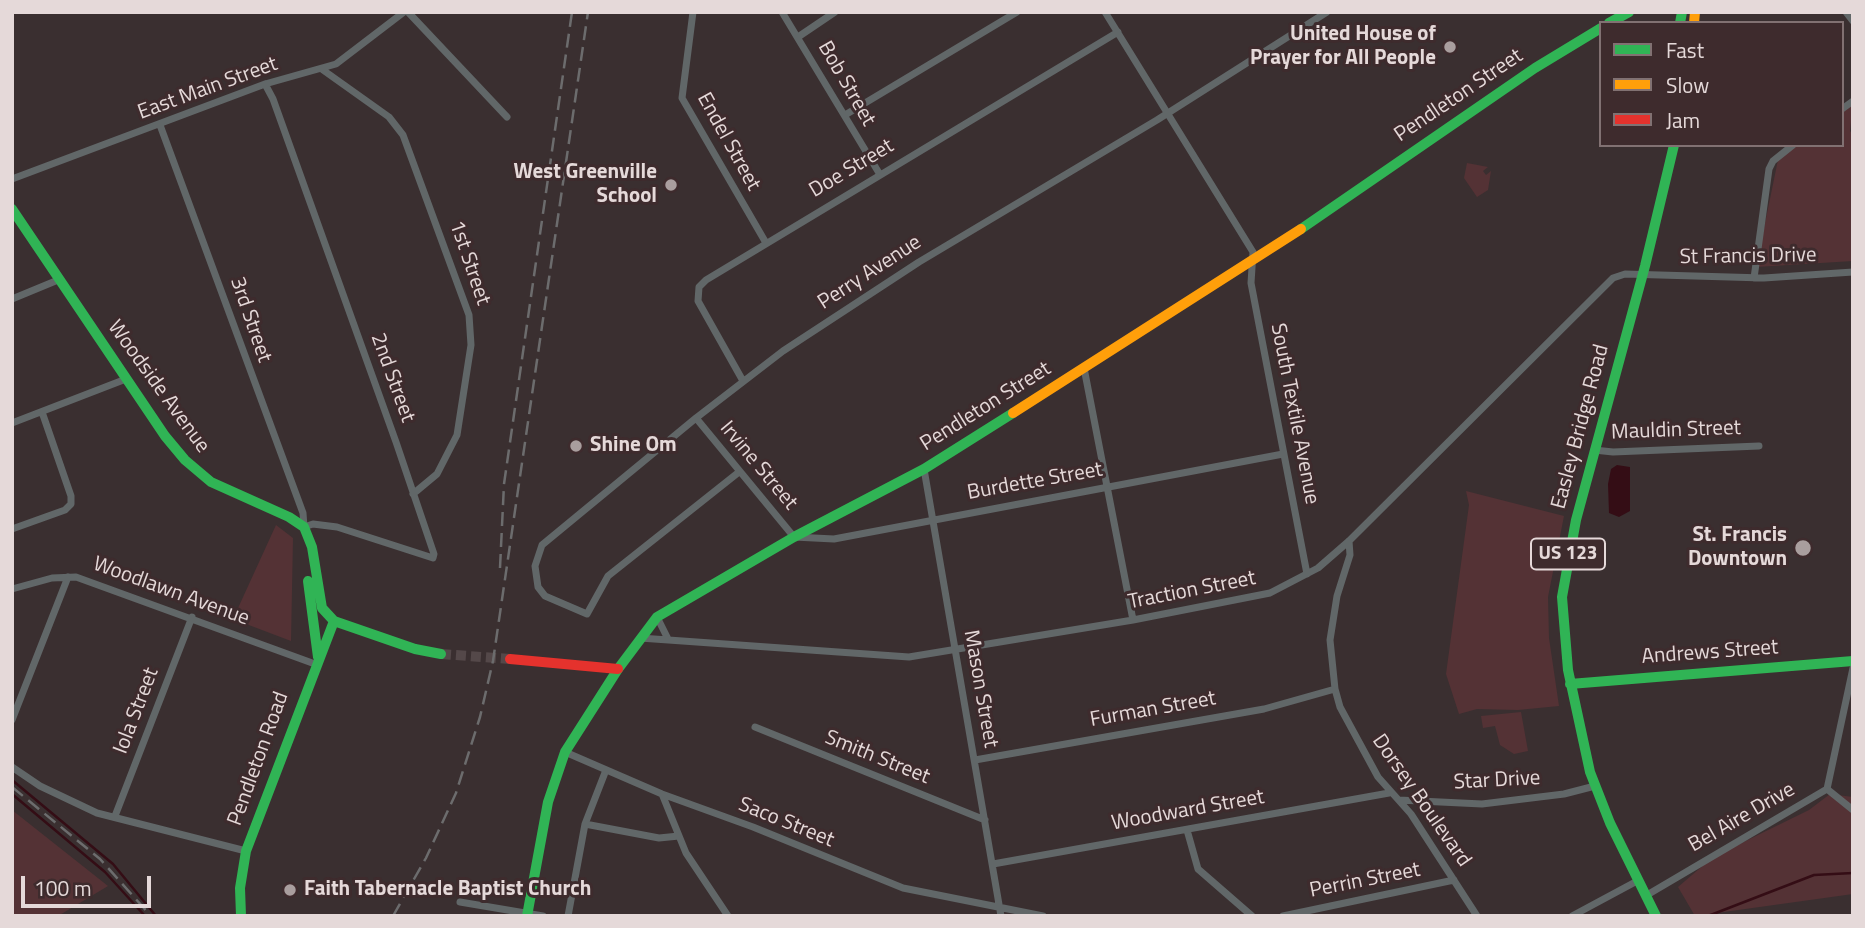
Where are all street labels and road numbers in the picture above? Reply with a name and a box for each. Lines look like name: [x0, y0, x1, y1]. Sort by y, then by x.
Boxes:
street label: Bob Street: [812, 37, 880, 131]
street label: Pendleton Street: [1390, 44, 1528, 148]
street label: East Main Street: [135, 52, 281, 126]
street label: Endel Street: [691, 89, 765, 195]
street label: Doe Street: [805, 134, 899, 204]
street label: 1st Street: [443, 217, 495, 309]
street label: Perry Avenue: [814, 230, 926, 316]
street label: St Francis Drive: [1679, 243, 1817, 271]
street label: 3rd Street: [224, 274, 276, 366]
street label: Woodside Avenue: [101, 316, 215, 458]
street label: South Textile Avenue: [1264, 321, 1324, 507]
street label: 2nd Street: [364, 330, 420, 426]
street label: Easley Bridge Road: [1547, 342, 1615, 512]
street label: Pendleton Street: [916, 357, 1056, 457]
street label: Mauldin Street: [1611, 416, 1741, 446]
street label: Irvine Street: [714, 417, 802, 515]
street label: Burdette Street: [965, 458, 1105, 506]
road number: US 123: [1531, 538, 1605, 569]
street label: Woodlawn Avenue: [89, 552, 253, 632]
street label: Traction Street: [1126, 566, 1258, 616]
street label: Mason Street: [957, 628, 1003, 750]
street label: Andrews Street: [1641, 636, 1779, 670]
street label: Iola Street: [109, 664, 165, 758]
street label: Furman Street: [1088, 687, 1218, 733]
street label: Pendleton Road: [223, 689, 295, 829]
street label: Smith Street: [821, 726, 933, 790]
street label: Dorsey Boulevard: [1366, 730, 1476, 872]
street label: Star Drive: [1453, 766, 1541, 796]
street label: Bel Aire Drive: [1684, 778, 1800, 858]
street label: Woodward Street: [1110, 785, 1266, 837]
street label: Saco Street: [735, 792, 837, 854]
street label: Perrin Street: [1308, 858, 1422, 904]

